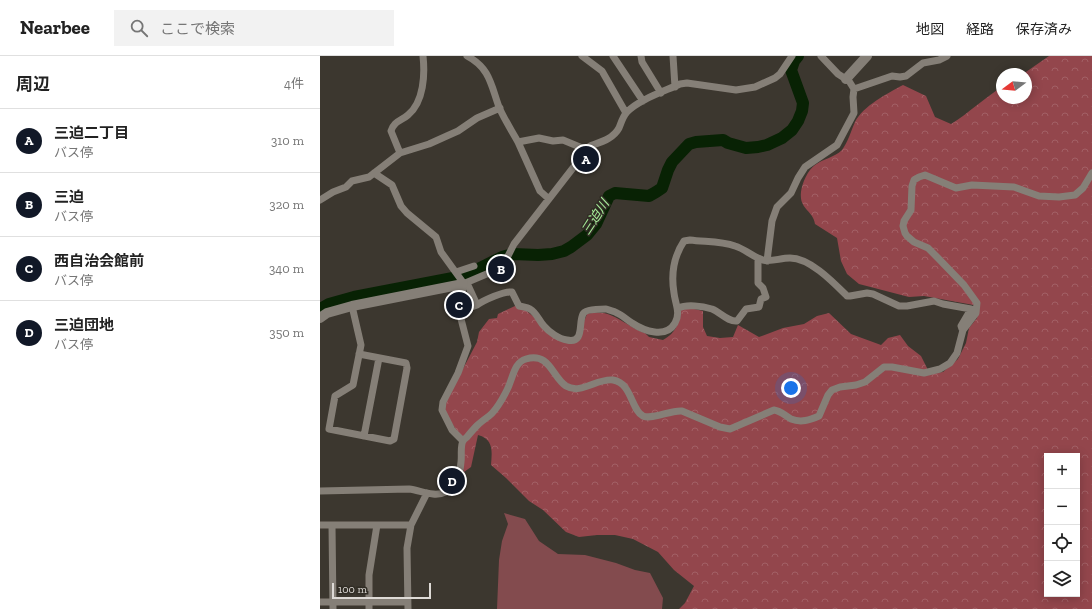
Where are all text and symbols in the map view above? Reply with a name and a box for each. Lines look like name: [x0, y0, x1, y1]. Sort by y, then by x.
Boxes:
search box: [114, 10, 394, 46]
text: Nearbee: [20, 16, 90, 39]
icon: search: [128, 17, 150, 39]
text: ここで検索: [160, 20, 235, 38]
text: 地図: [916, 21, 944, 38]
text: 経路: [966, 21, 994, 38]
text: 保存済み: [1016, 21, 1072, 38]
north arrow: [996, 68, 1032, 104]
text: 周辺: [16, 74, 50, 94]
text: 4件: [284, 76, 304, 91]
text: 三迫二丁目: [54, 124, 129, 142]
text: A: [25, 133, 33, 148]
text: 310 m: [271, 133, 304, 148]
pin: A: [573, 144, 599, 174]
text: バス停: [54, 145, 93, 160]
text: 三迫: [54, 188, 84, 206]
water label: 三迫川: [578, 195, 613, 237]
text: B: [25, 197, 33, 212]
text: 320 m: [269, 197, 304, 212]
text: バス停: [54, 209, 93, 224]
text: 西自治会館前: [54, 252, 144, 270]
pin: B: [488, 254, 514, 284]
text: C: [25, 261, 33, 276]
text: 340 m: [269, 261, 304, 276]
text: バス停: [54, 273, 93, 288]
pin: C: [446, 290, 472, 320]
text: 三迫団地: [54, 316, 114, 334]
text: D: [24, 325, 34, 340]
text: 350 m: [269, 325, 304, 340]
text: バス停: [54, 337, 93, 352]
your location: [781, 378, 801, 398]
map controls: [1044, 453, 1080, 597]
button: +: [1044, 453, 1080, 489]
pin: D: [439, 466, 465, 496]
button: −: [1044, 489, 1080, 525]
button: locate: [1044, 525, 1080, 561]
button: layers: [1044, 561, 1080, 597]
scale bar: [332, 581, 431, 600]
text: 100 m: [338, 583, 367, 596]

